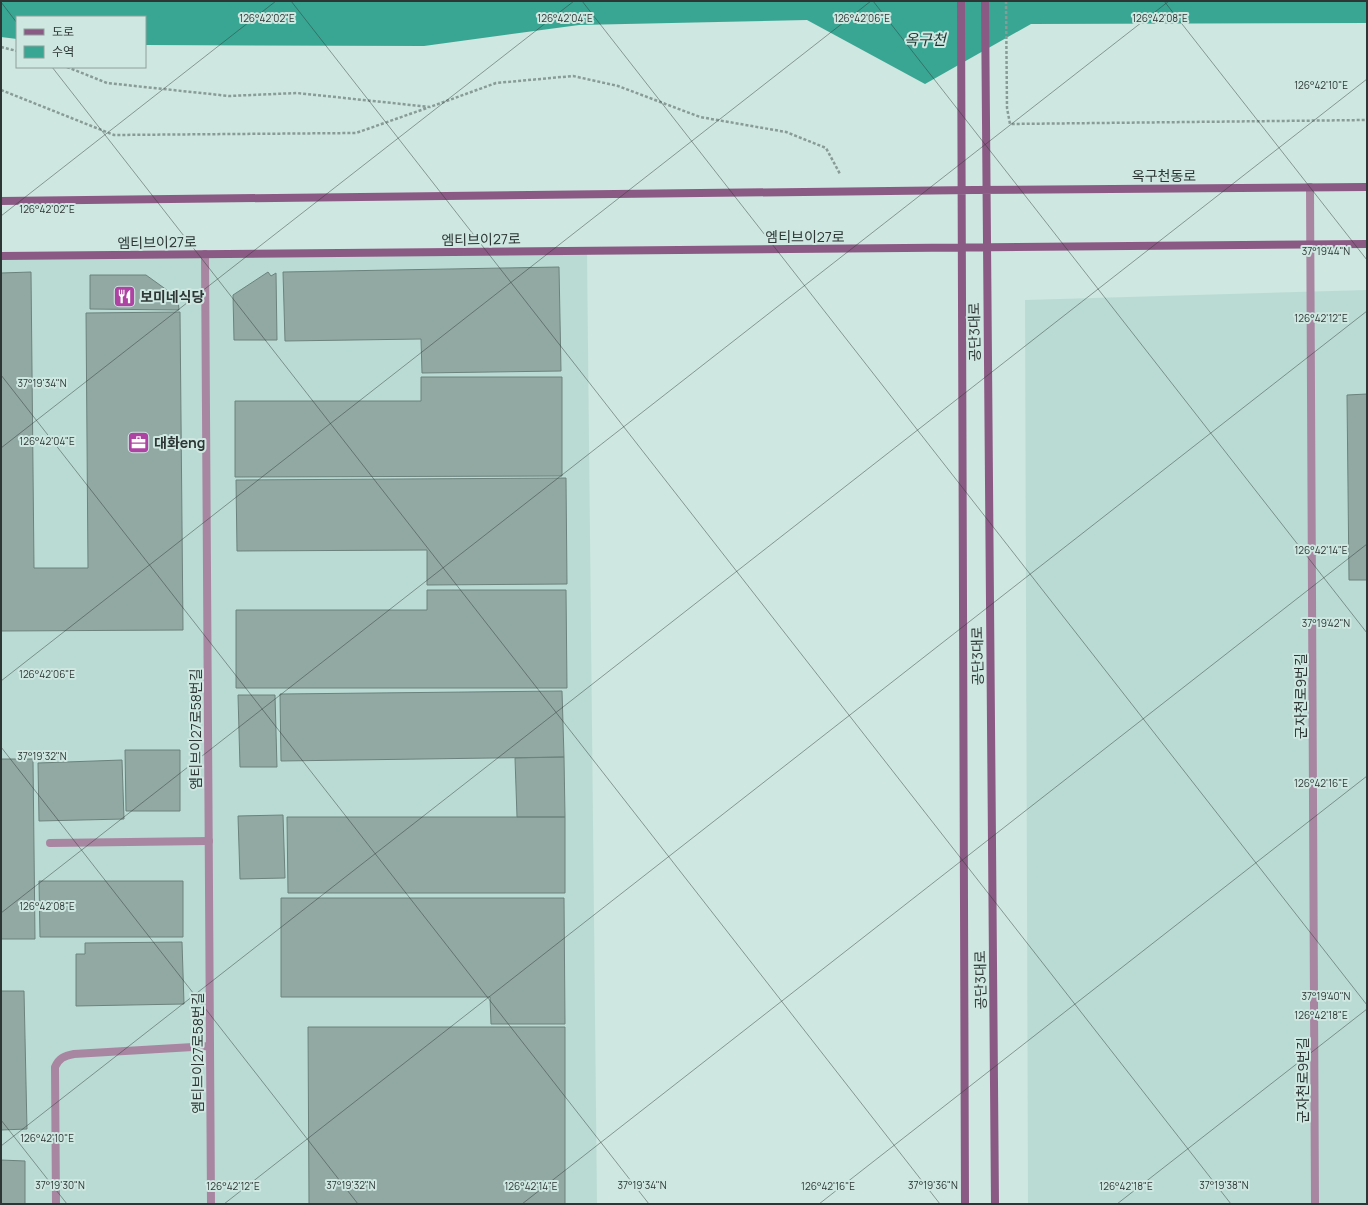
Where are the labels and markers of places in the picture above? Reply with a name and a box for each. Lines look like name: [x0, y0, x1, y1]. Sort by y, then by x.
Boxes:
restaurant icon: 보미네식당: [111, 283, 137, 309]
place label: 보미네식당: [140, 287, 205, 306]
office icon: 대화eng: [126, 429, 152, 455]
place label: 대화eng: [154, 433, 205, 452]

